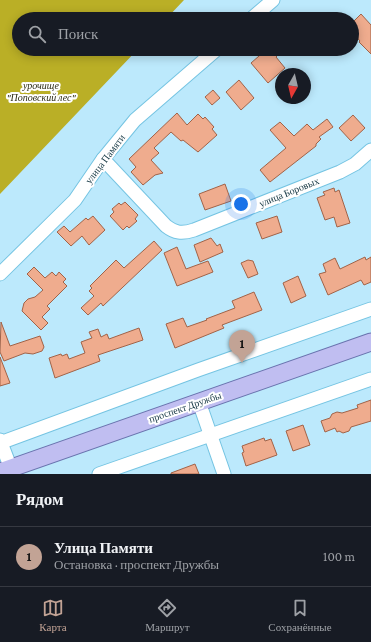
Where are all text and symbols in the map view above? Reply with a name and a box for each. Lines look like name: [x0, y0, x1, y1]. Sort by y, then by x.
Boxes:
search box: [12, 12, 359, 56]
icon: search: [26, 23, 48, 45]
text: Поиск: [58, 26, 98, 42]
north arrow: [275, 68, 311, 104]
park label: урочище "Поповский лес": [7, 80, 76, 103]
street label: улица Памяти: [83, 132, 127, 186]
street label: улица Боровых: [257, 175, 321, 209]
your location: [231, 194, 251, 214]
pin: 1: [229, 330, 255, 363]
street label: проспект Дружбы: [147, 389, 223, 425]
text: Рядом: [16, 490, 64, 509]
text: Улица Памяти: [54, 540, 153, 556]
text: 1: [27, 549, 31, 564]
text: 100 m: [323, 549, 355, 564]
text: Остановка · проспект Дружбы: [54, 557, 219, 572]
tab: Карта: [39, 597, 67, 633]
tab: Маршрут: [145, 597, 190, 633]
tab: Сохранённые: [268, 597, 332, 633]

